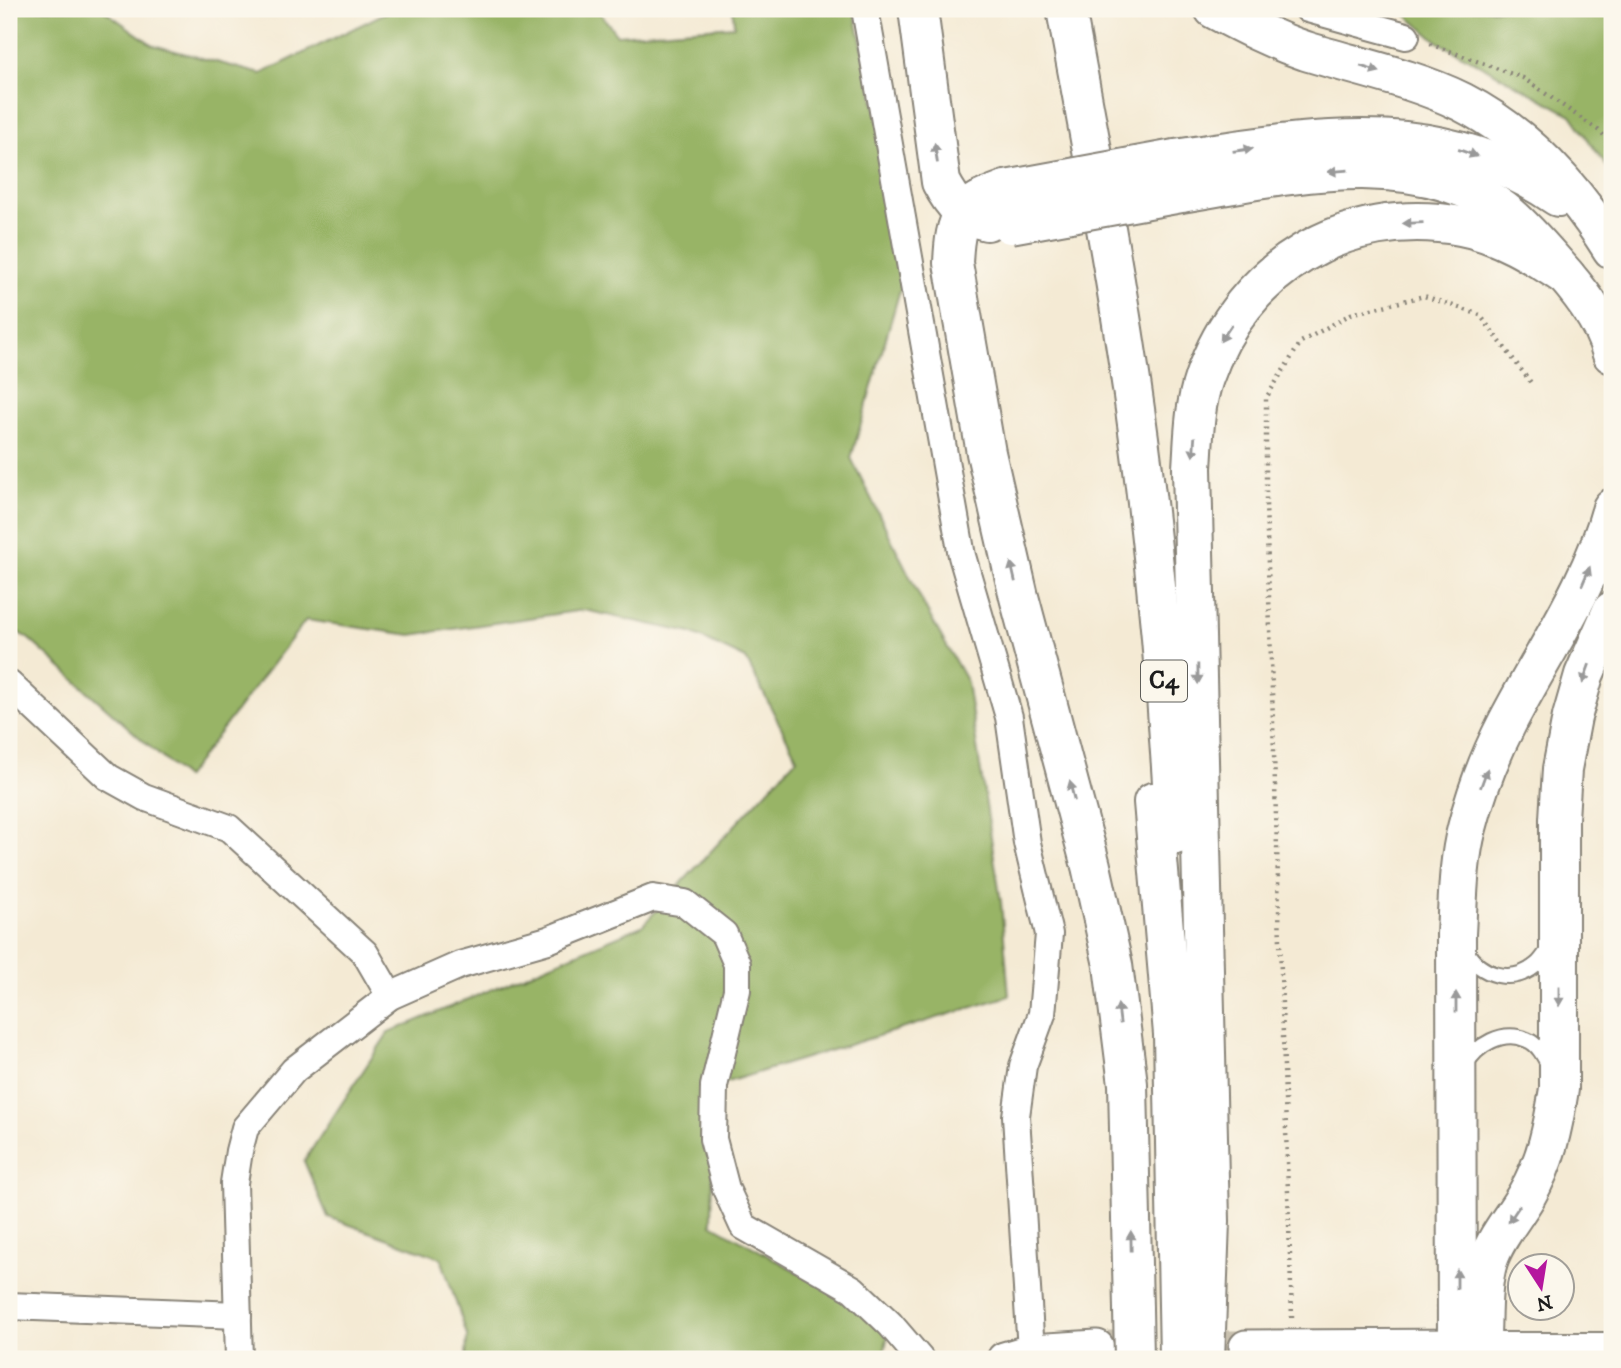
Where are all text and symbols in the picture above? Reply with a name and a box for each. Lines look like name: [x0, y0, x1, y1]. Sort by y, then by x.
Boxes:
one-way arrow: [1360, 64, 1381, 75]
one-way arrow: [931, 142, 942, 164]
one-way arrow: [1232, 144, 1254, 155]
one-way arrow: [1458, 148, 1479, 159]
one-way arrow: [1327, 166, 1349, 177]
one-way arrow: [1401, 218, 1423, 229]
one-way arrow: [1220, 323, 1233, 342]
one-way arrow: [1188, 436, 1199, 458]
one-way arrow: [1008, 561, 1019, 583]
one-way arrow: [1581, 565, 1592, 586]
road number: C4: [1141, 660, 1187, 702]
one-way arrow: [1192, 663, 1203, 685]
one-way arrow: [1580, 663, 1591, 684]
one-way arrow: [1478, 768, 1489, 789]
one-way arrow: [1066, 780, 1077, 802]
one-way arrow: [1553, 986, 1565, 1008]
one-way arrow: [1450, 991, 1462, 1013]
one-way arrow: [1113, 1003, 1124, 1025]
one-way arrow: [1507, 1204, 1520, 1224]
one-way arrow: [1126, 1229, 1137, 1251]
north arrow: [1506, 1252, 1576, 1322]
one-way arrow: [1451, 1268, 1463, 1290]
text: N: [1534, 1289, 1554, 1315]

